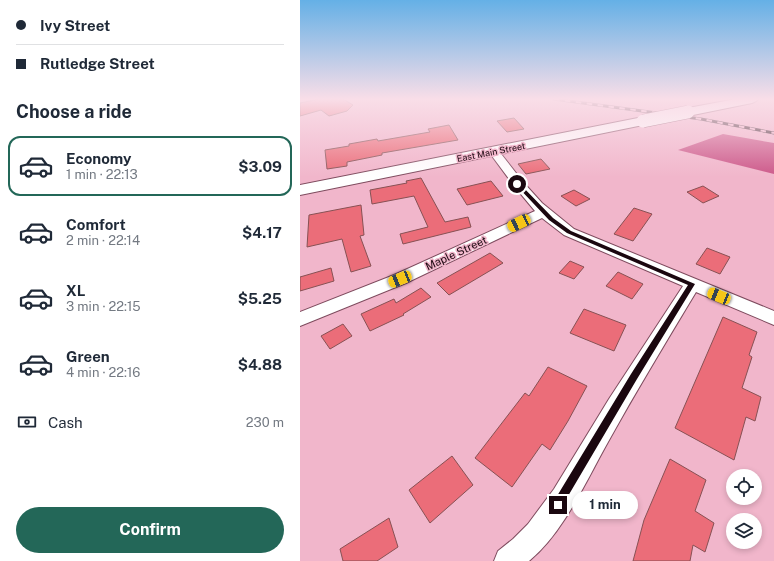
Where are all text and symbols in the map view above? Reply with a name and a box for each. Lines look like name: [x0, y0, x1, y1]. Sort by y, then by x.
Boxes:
text: Ivy Street: [40, 17, 110, 34]
text: Rutledge Street: [40, 55, 155, 72]
text: Choose a ride: [16, 101, 132, 122]
street label: East Main Street: [456, 140, 527, 164]
icon: car: [18, 148, 54, 184]
text: Economy: [66, 150, 131, 167]
text: $3.09: [238, 158, 282, 175]
text: 1 min · 22:13: [66, 167, 138, 182]
route start: [508, 175, 526, 193]
car: [506, 212, 532, 234]
icon: car: [18, 214, 54, 250]
text: Comfort: [66, 216, 126, 233]
text: $4.17: [242, 224, 282, 241]
text: 2 min · 22:14: [66, 233, 140, 248]
street label: Maple Street: [423, 234, 489, 272]
car: [387, 269, 413, 289]
icon: car: [18, 280, 54, 316]
text: XL: [66, 282, 85, 299]
car: [706, 286, 732, 306]
text: $5.25: [238, 290, 282, 307]
text: 3 min · 22:15: [66, 299, 141, 314]
icon: car: [18, 346, 54, 382]
text: Green: [66, 348, 110, 365]
text: $4.88: [238, 356, 282, 373]
text: 4 min · 22:16: [66, 365, 140, 380]
icon: cash: [16, 411, 38, 433]
text: Cash: [48, 414, 83, 431]
text: 230 m: [246, 415, 284, 430]
map controls: [726, 469, 762, 549]
button: locate: [726, 469, 762, 505]
callout: 1 min: [572, 491, 638, 519]
route end: [549, 496, 567, 514]
text: 1 min: [589, 497, 621, 512]
button: Confirm: [16, 507, 284, 553]
button: layers: [726, 513, 762, 549]

